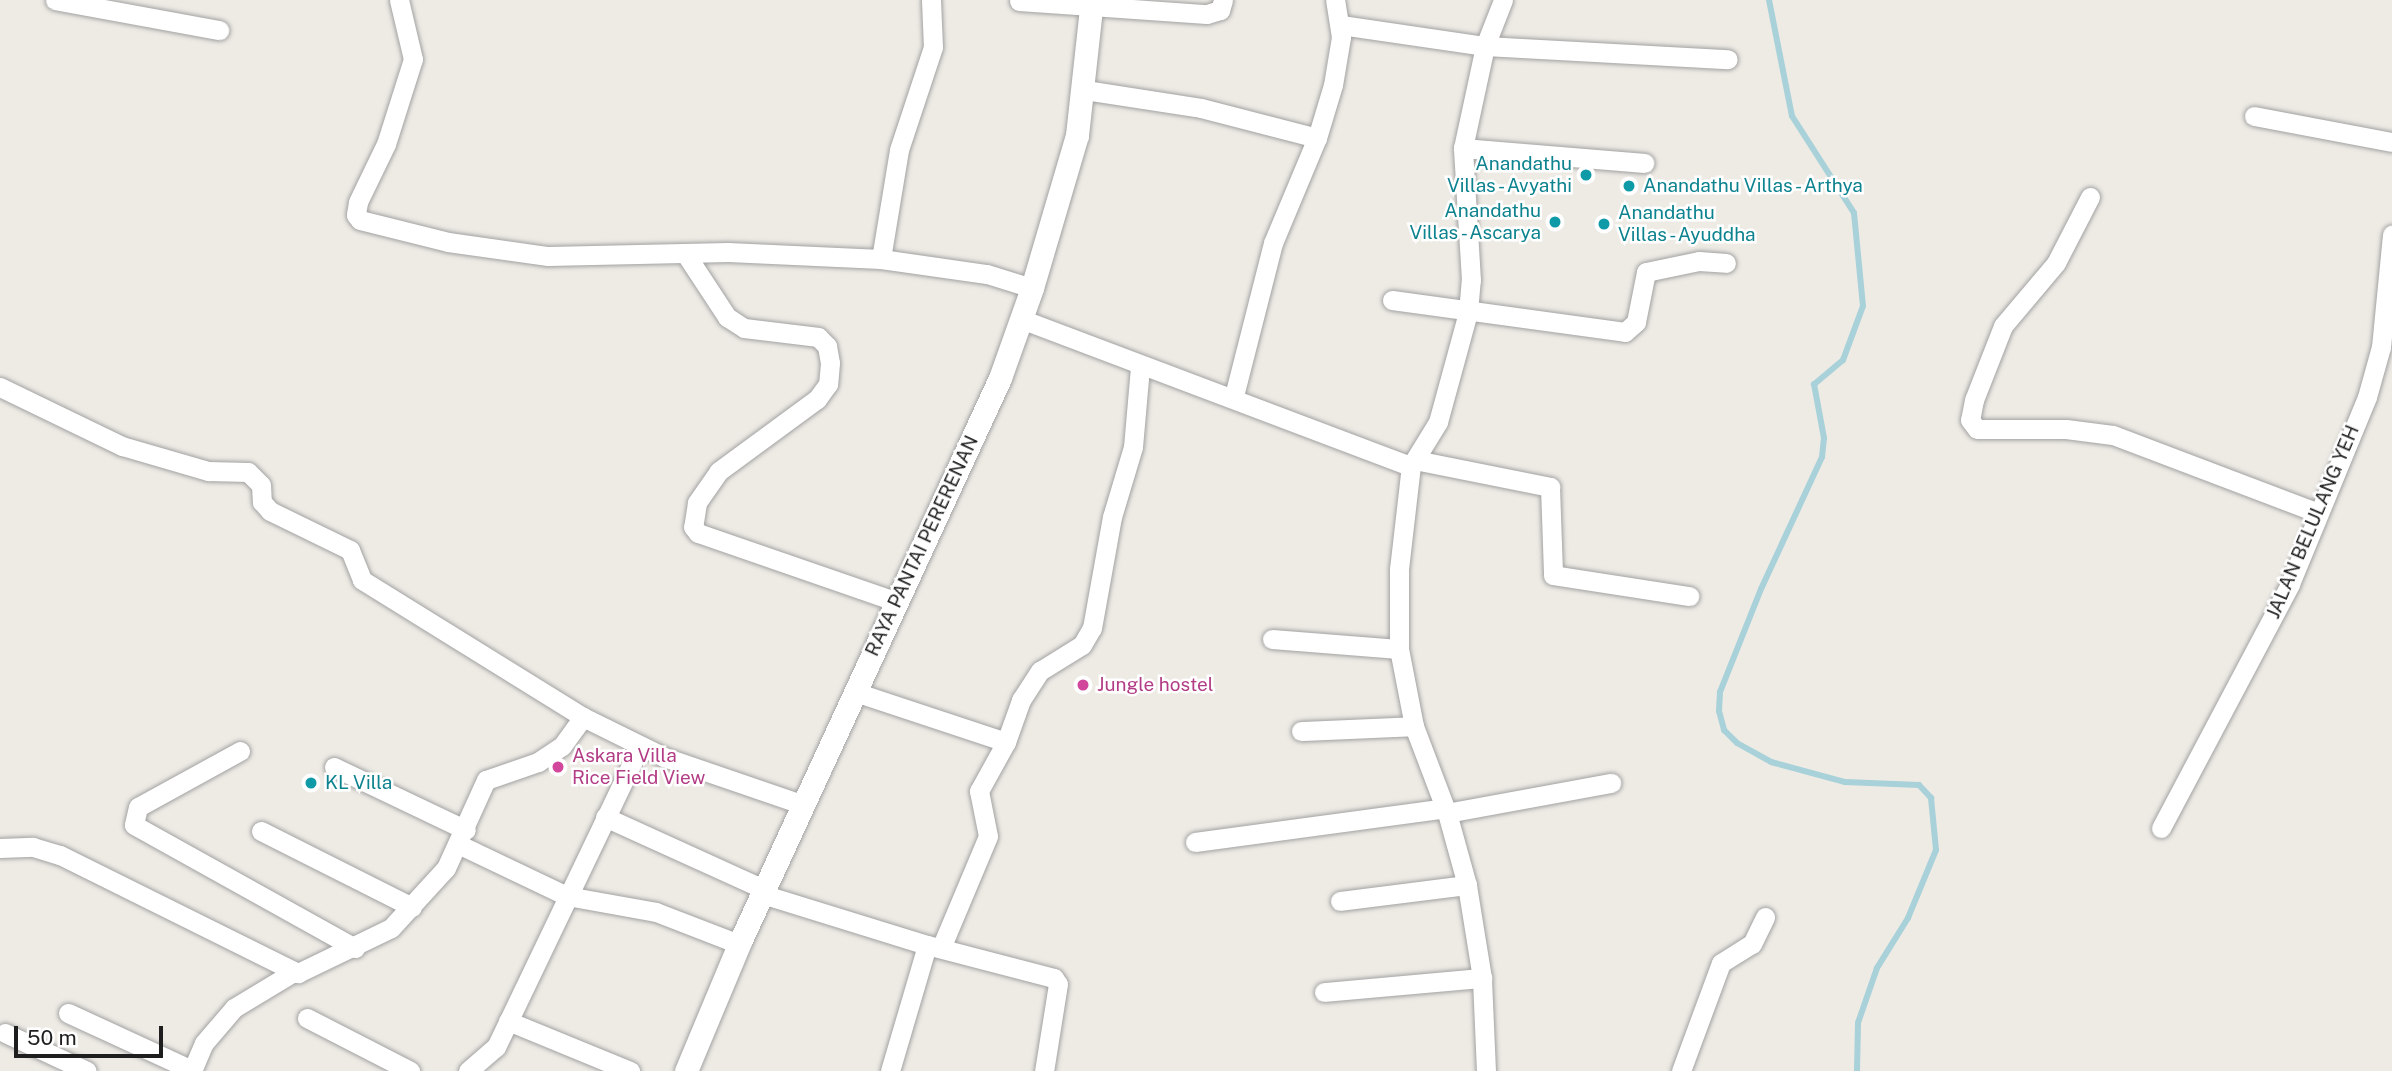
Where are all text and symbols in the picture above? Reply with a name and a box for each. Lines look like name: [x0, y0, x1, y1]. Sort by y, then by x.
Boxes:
place label: Anandathu Villas - Avyathi: [1442, 153, 1572, 197]
marker: Anandathu Villas - Avyathi: [1578, 167, 1594, 183]
place label: Anandathu Villas - Arthya: [1643, 175, 1869, 197]
marker: Anandathu Villas - Arthya: [1621, 178, 1637, 194]
place label: Anandathu Villas - Ascarya: [1404, 200, 1541, 244]
place label: Anandathu Villas - Ayuddha: [1618, 202, 1761, 246]
marker: Anandathu Villas - Ascarya: [1547, 214, 1563, 230]
marker: Anandathu Villas - Ayuddha: [1596, 216, 1612, 232]
street label: JALAN BELULANG YEH: [2262, 422, 2364, 622]
street label: RAYA PANTAI PERERENAN: [861, 432, 983, 660]
place label: Jungle hostel: [1097, 674, 1214, 696]
marker: Jungle hostel: [1075, 677, 1091, 693]
place label: Askara Villa Rice Field View: [572, 745, 706, 789]
marker: Askara Villa Rice Field View: [550, 759, 566, 775]
place label: KL Villa: [325, 772, 393, 794]
marker: KL Villa: [303, 775, 319, 791]
scale bar: [18, 1012, 166, 1056]
text: 50 m: [27, 1025, 77, 1050]

